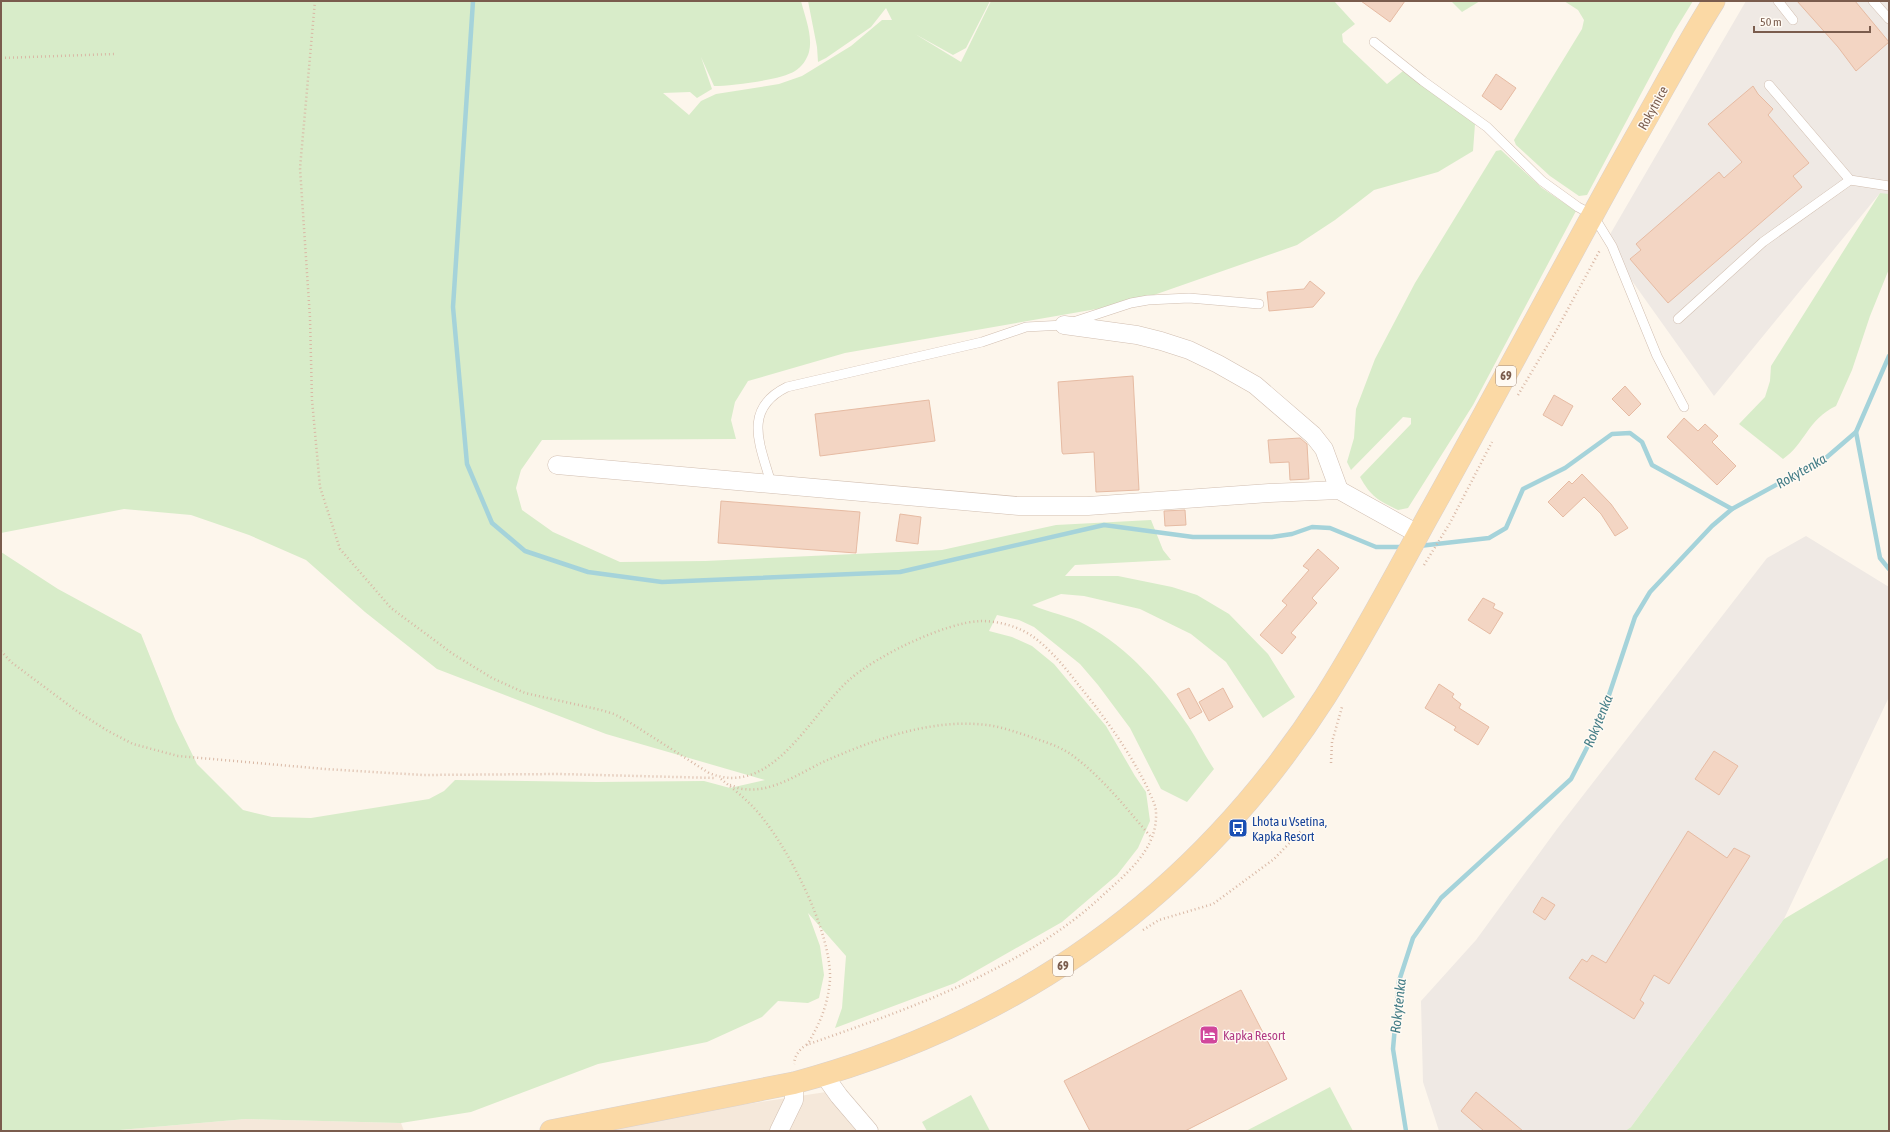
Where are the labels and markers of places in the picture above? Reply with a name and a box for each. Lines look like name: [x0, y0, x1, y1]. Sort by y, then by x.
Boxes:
place label: Lhota u Vsetína, Kapka Resort: [1252, 814, 1327, 844]
bus stop icon: Lhota u Vsetína, Kapka Resort: [1227, 817, 1249, 839]
hotel icon: Kapka Resort: [1198, 1024, 1220, 1046]
place label: Kapka Resort: [1223, 1028, 1286, 1043]

